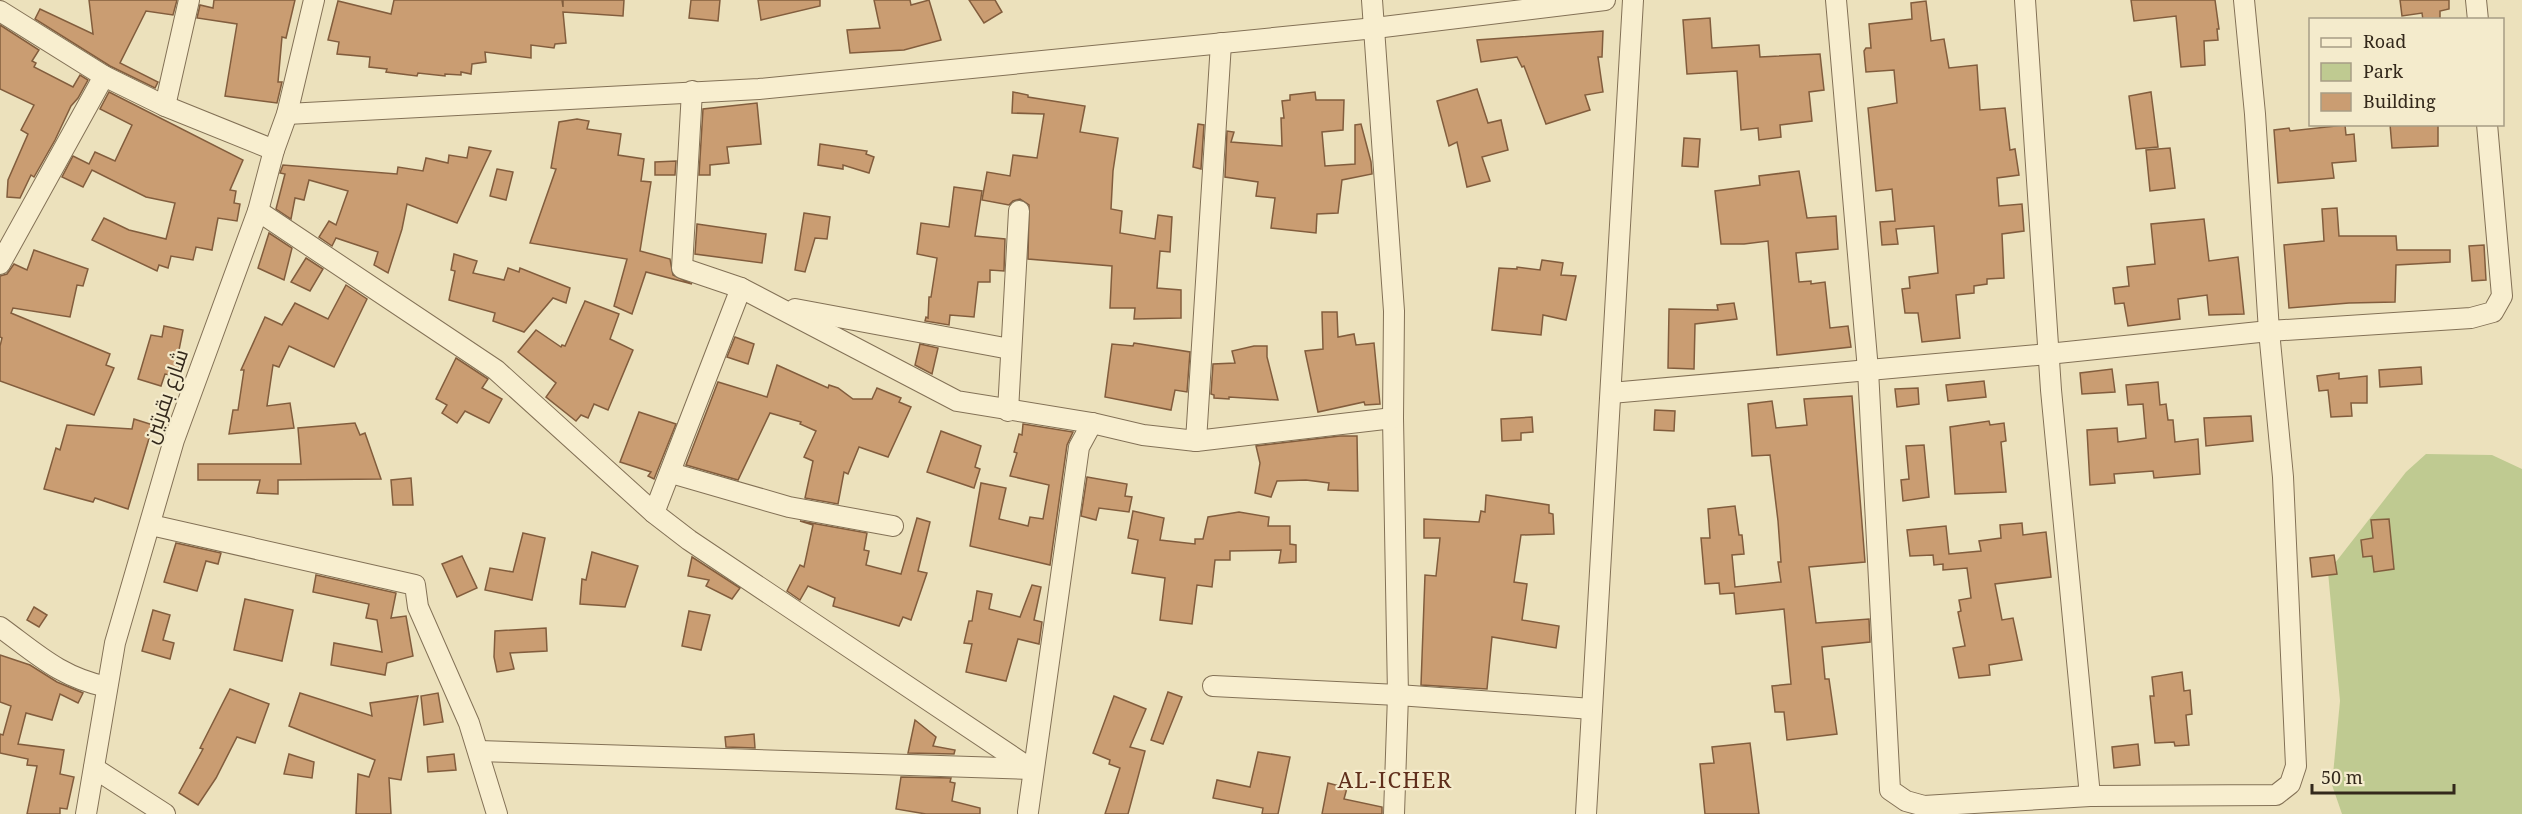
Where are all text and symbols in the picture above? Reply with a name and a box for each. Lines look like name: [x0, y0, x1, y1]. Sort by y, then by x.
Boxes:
legend: [2309, 18, 2504, 126]
text: Road: [2363, 29, 2406, 53]
text: Park: [2363, 59, 2403, 83]
text: Building: [2363, 89, 2436, 113]
street label: شارع بقرتين: [136, 345, 195, 447]
scale bar: [2312, 757, 2454, 795]
district label: AL-ICHER: [1337, 764, 1453, 794]
text: 50 m: [2321, 765, 2363, 789]

